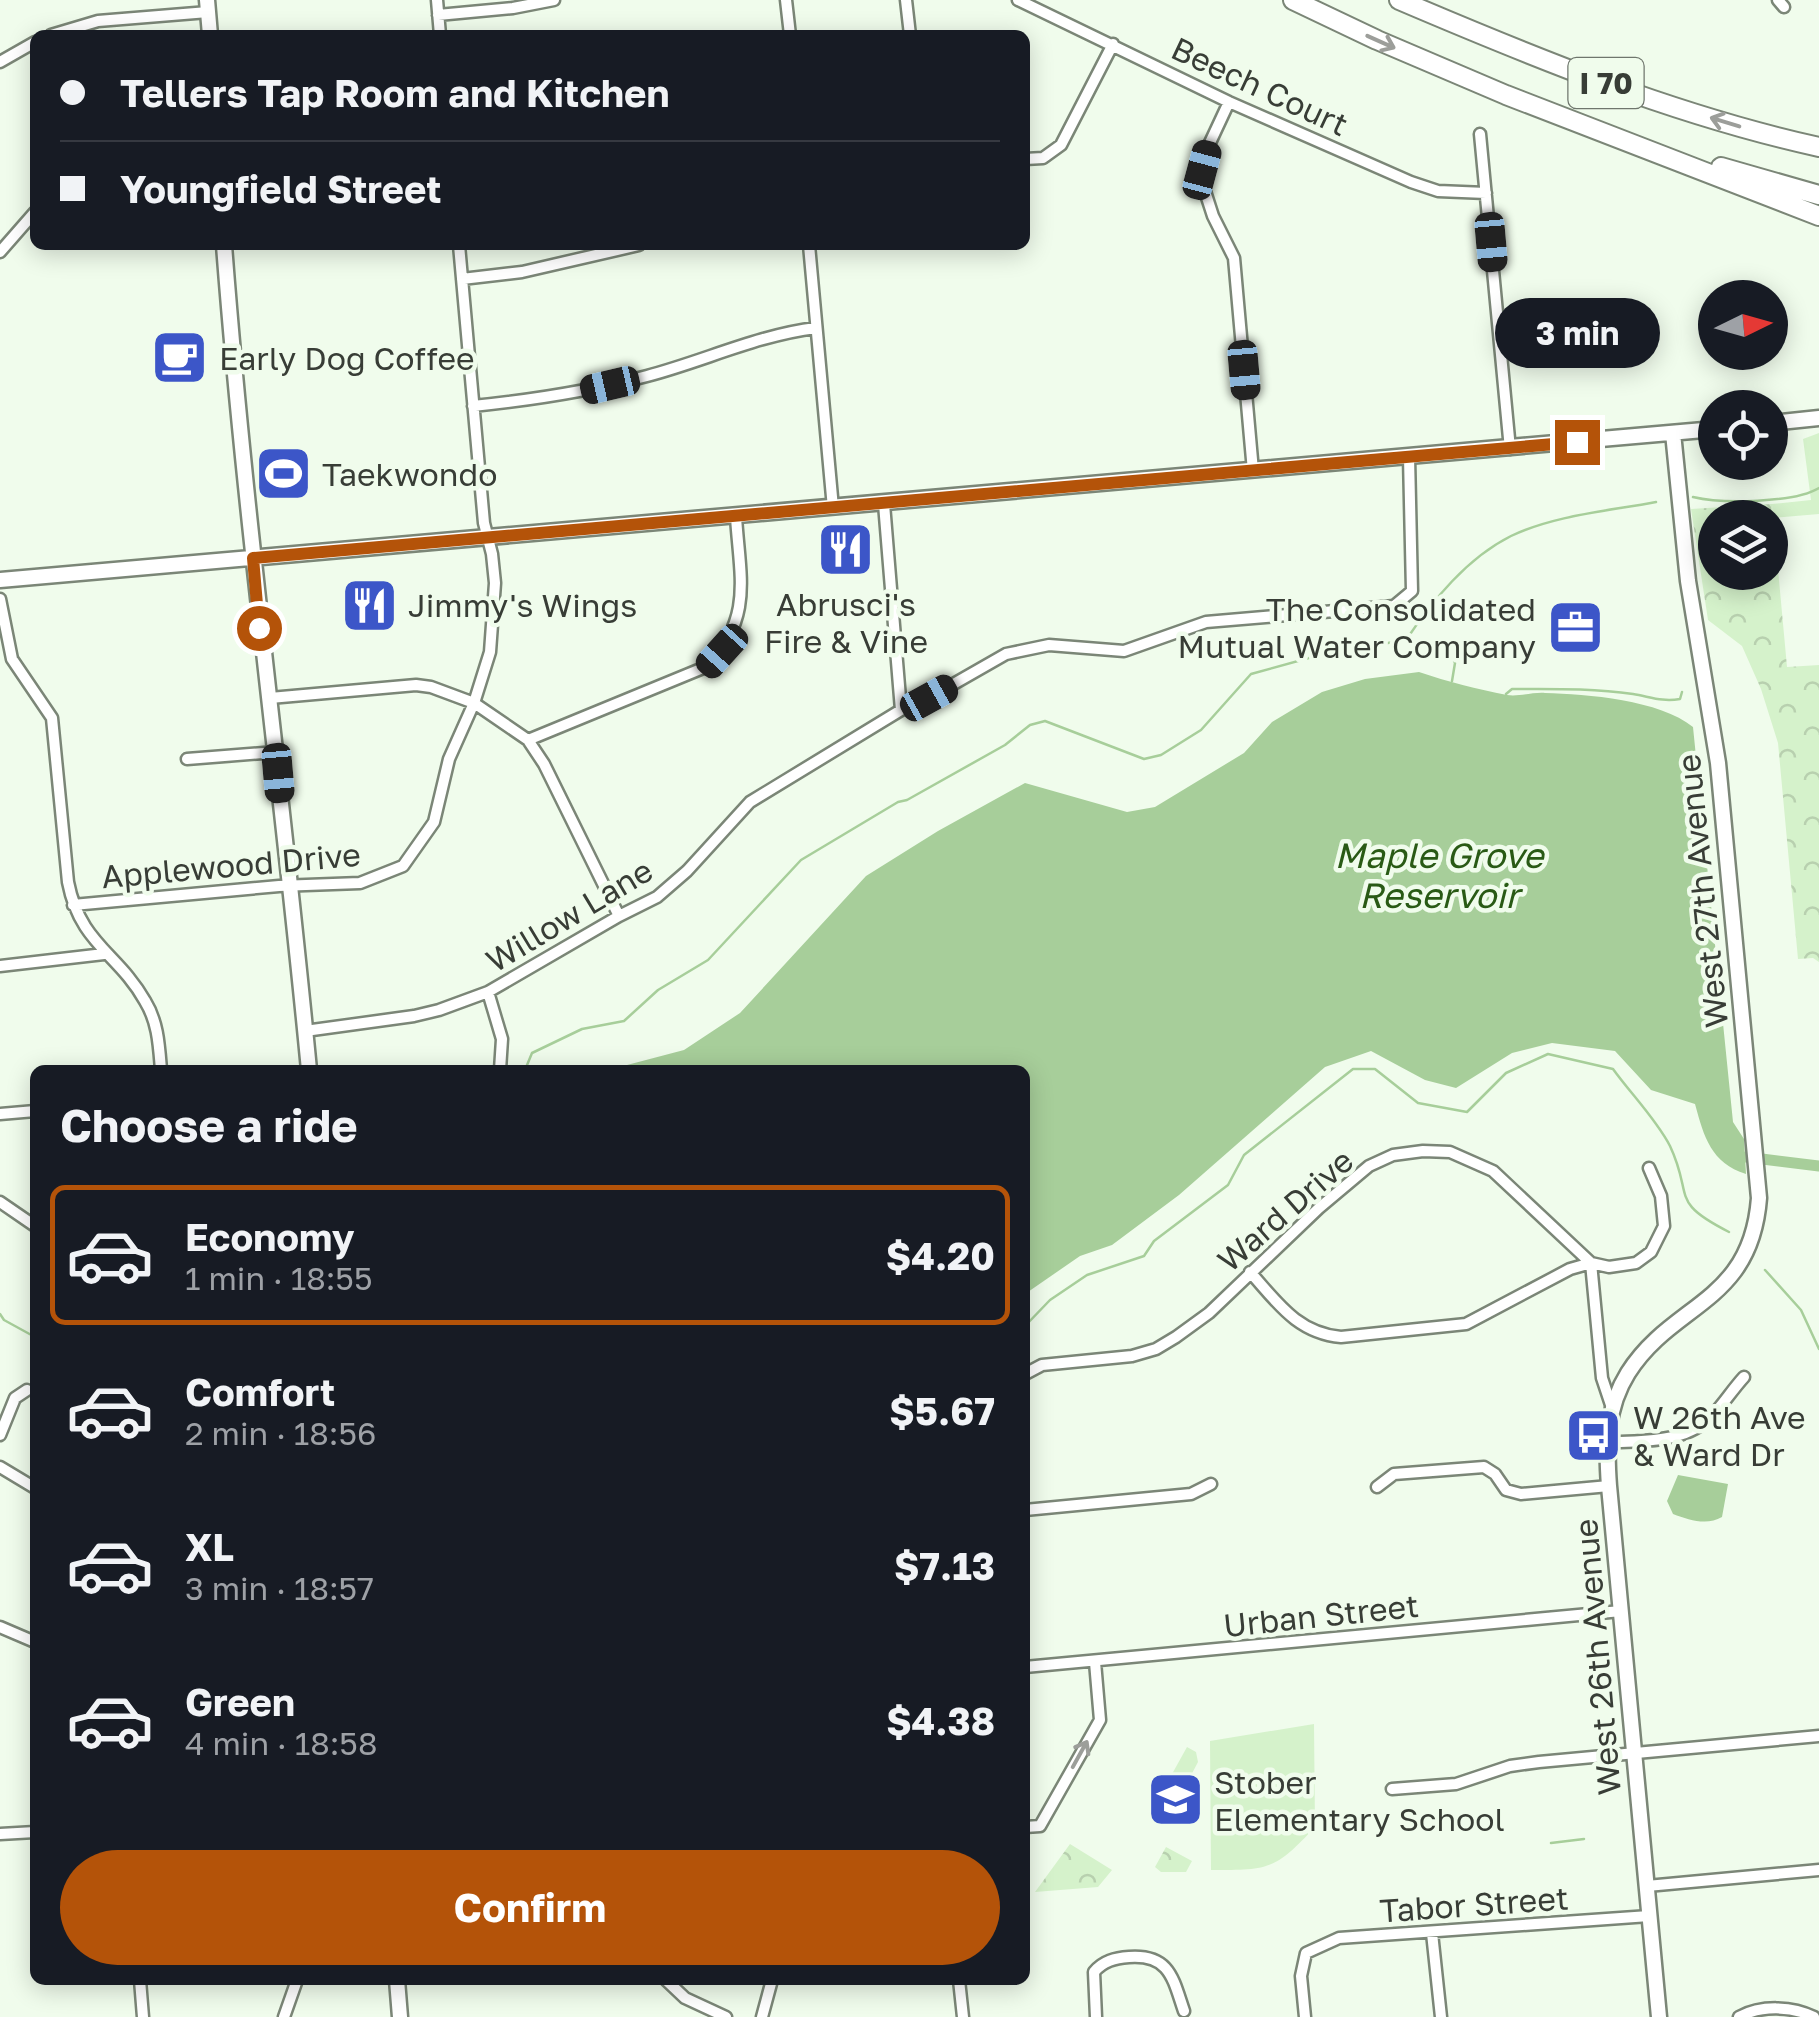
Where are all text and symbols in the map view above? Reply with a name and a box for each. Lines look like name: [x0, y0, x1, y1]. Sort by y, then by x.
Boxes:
street label: Beech Court: [1166, 29, 1354, 143]
one-way arrow: [1365, 33, 1395, 52]
road number: I 70: [1568, 58, 1644, 108]
text: Tellers Tap Room and Kitchen: [120, 70, 669, 115]
one-way arrow: [1710, 112, 1741, 130]
car: [1180, 137, 1224, 203]
text: Youngfield Street: [120, 166, 441, 211]
car: [1473, 211, 1509, 273]
north arrow: [1698, 280, 1788, 370]
map controls: [1698, 280, 1788, 590]
callout: 3 min: [1494, 297, 1660, 367]
text: 3 min: [1536, 314, 1619, 352]
cafe icon: Early Dog Coffee: [150, 328, 210, 388]
place label: Early Dog Coffee: [219, 339, 475, 377]
car: [1226, 339, 1262, 401]
car: [577, 364, 643, 406]
button: locate: [1698, 390, 1788, 480]
route end: [1555, 420, 1600, 465]
sports icon: Taekwondo: [253, 444, 313, 504]
place label: Taekwondo: [322, 455, 497, 493]
button: layers: [1698, 500, 1788, 590]
restaurant icon: Abrusci's Fire & Vine: [816, 520, 876, 580]
restaurant icon: Jimmy's Wings: [339, 575, 399, 635]
place label: Abrusci's Fire & Vine: [764, 585, 928, 660]
place label: Jimmy's Wings: [408, 586, 637, 624]
place label: The Consolidated Mutual Water Company: [1178, 590, 1536, 665]
office icon: The Consolidated Mutual Water Company: [1545, 597, 1605, 657]
route start: [237, 606, 282, 651]
car: [691, 619, 753, 683]
car: [895, 670, 963, 726]
car: [260, 742, 296, 804]
street label: West 27th Avenue: [1669, 752, 1735, 1030]
water label: Maple Grove Reservoir: [1335, 834, 1546, 916]
street label: Applewood Drive: [100, 835, 362, 895]
street label: Willow Lane: [479, 851, 659, 979]
text: Choose a ride: [60, 1098, 358, 1152]
street label: Ward Drive: [1210, 1141, 1360, 1279]
icon: car: [65, 1210, 155, 1300]
text: Economy: [185, 1214, 354, 1259]
text: $4.20: [886, 1233, 995, 1278]
text: 1 min · 18:55: [185, 1259, 372, 1297]
icon: car: [65, 1365, 155, 1455]
text: Comfort: [185, 1369, 335, 1414]
text: $5.67: [889, 1388, 995, 1433]
place label: W 26th Ave & Ward Dr: [1633, 1398, 1805, 1473]
bus stop icon: W 26th Ave & Ward Dr: [1564, 1405, 1624, 1465]
text: 2 min · 18:56: [185, 1414, 376, 1452]
street label: West 26th Avenue: [1566, 1517, 1628, 1797]
icon: car: [65, 1520, 155, 1610]
text: XL: [185, 1524, 234, 1569]
text: $7.13: [894, 1543, 995, 1588]
text: 3 min · 18:57: [185, 1569, 374, 1607]
street label: Urban Street: [1222, 1586, 1420, 1644]
icon: car: [65, 1675, 155, 1765]
text: Green: [185, 1679, 295, 1724]
text: $4.38: [886, 1698, 995, 1743]
text: 4 min · 18:58: [185, 1724, 377, 1762]
one-way arrow: [1071, 1740, 1091, 1770]
place label: Stober Elementary School: [1214, 1763, 1505, 1838]
school or university icon: Stober Elementary School: [1145, 1770, 1205, 1830]
button: Confirm: [60, 1850, 1000, 1965]
street label: Tabor Street: [1378, 1878, 1570, 1930]

